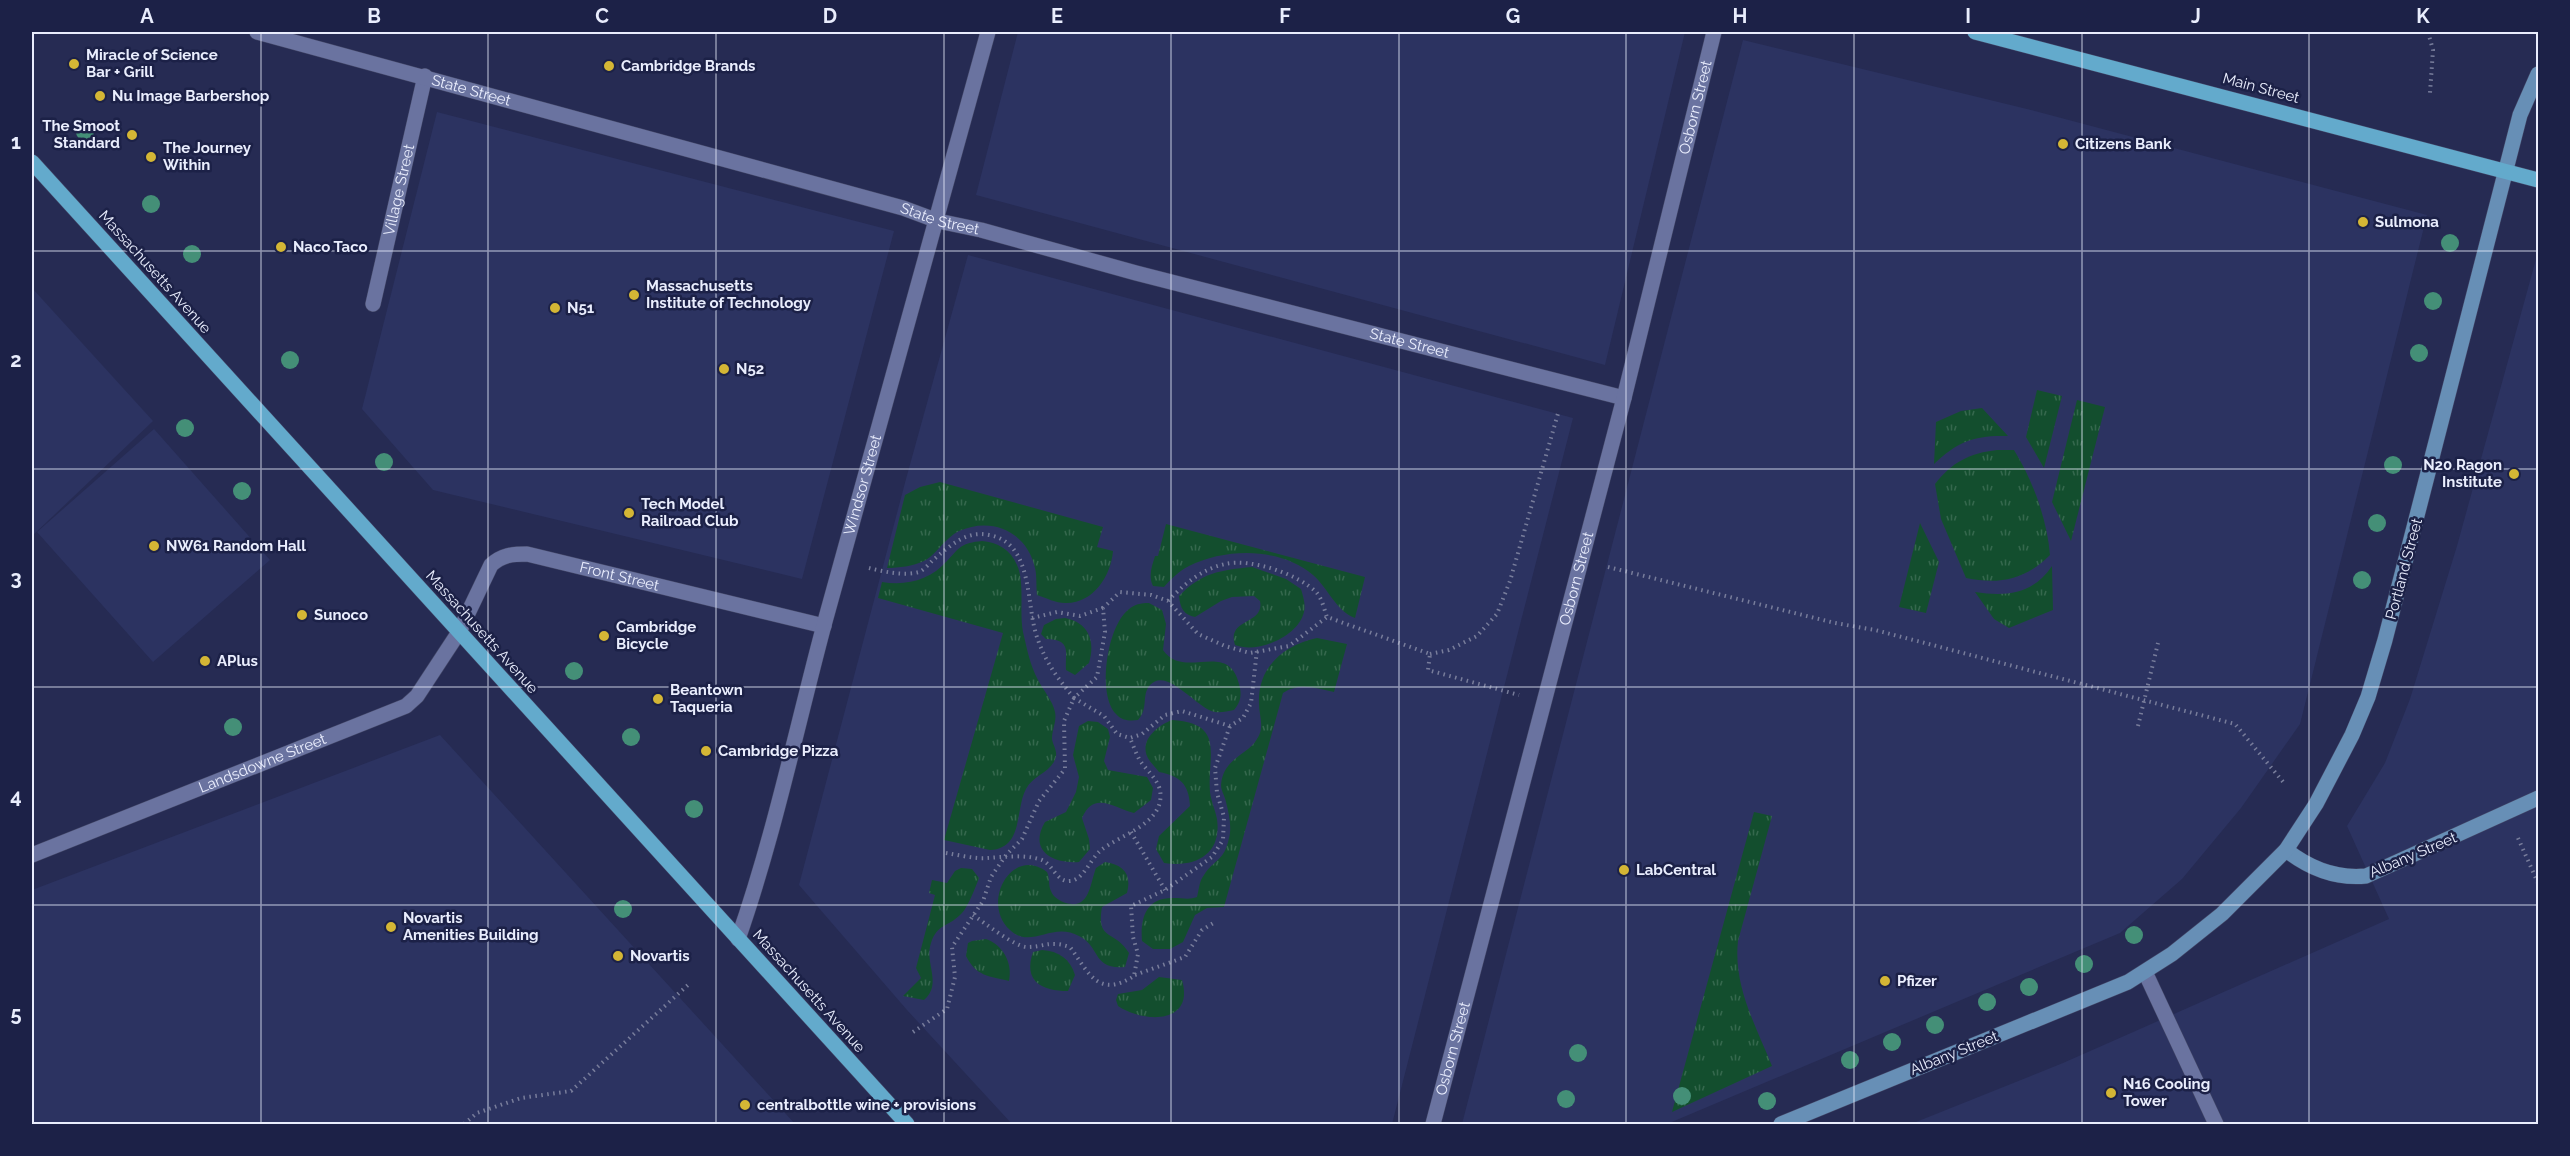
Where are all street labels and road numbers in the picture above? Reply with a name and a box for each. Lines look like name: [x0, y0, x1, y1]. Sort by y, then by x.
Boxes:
street label: Osborn Street: [1675, 59, 1716, 156]
street label: Main Street: [2221, 69, 2301, 107]
street label: State Street: [430, 71, 513, 110]
street label: Village Street: [380, 142, 418, 237]
street label: State Street: [898, 199, 981, 238]
street label: Massachusetts Avenue: [95, 207, 215, 337]
street label: State Street: [1368, 324, 1451, 362]
street label: Windsor Street: [840, 433, 885, 537]
street label: Portland Street: [2382, 516, 2426, 622]
street label: Osborn Street: [1556, 530, 1597, 627]
street label: Front Street: [578, 558, 661, 595]
street label: Massachusetts Avenue: [422, 567, 542, 697]
street label: Landsdowne Street: [196, 730, 329, 797]
street label: Albany Street: [2367, 828, 2459, 882]
street label: Massachusetts Avenue: [749, 926, 869, 1056]
street label: Osborn Street: [1432, 1000, 1474, 1097]
street label: Albany Street: [1907, 1027, 2001, 1079]

